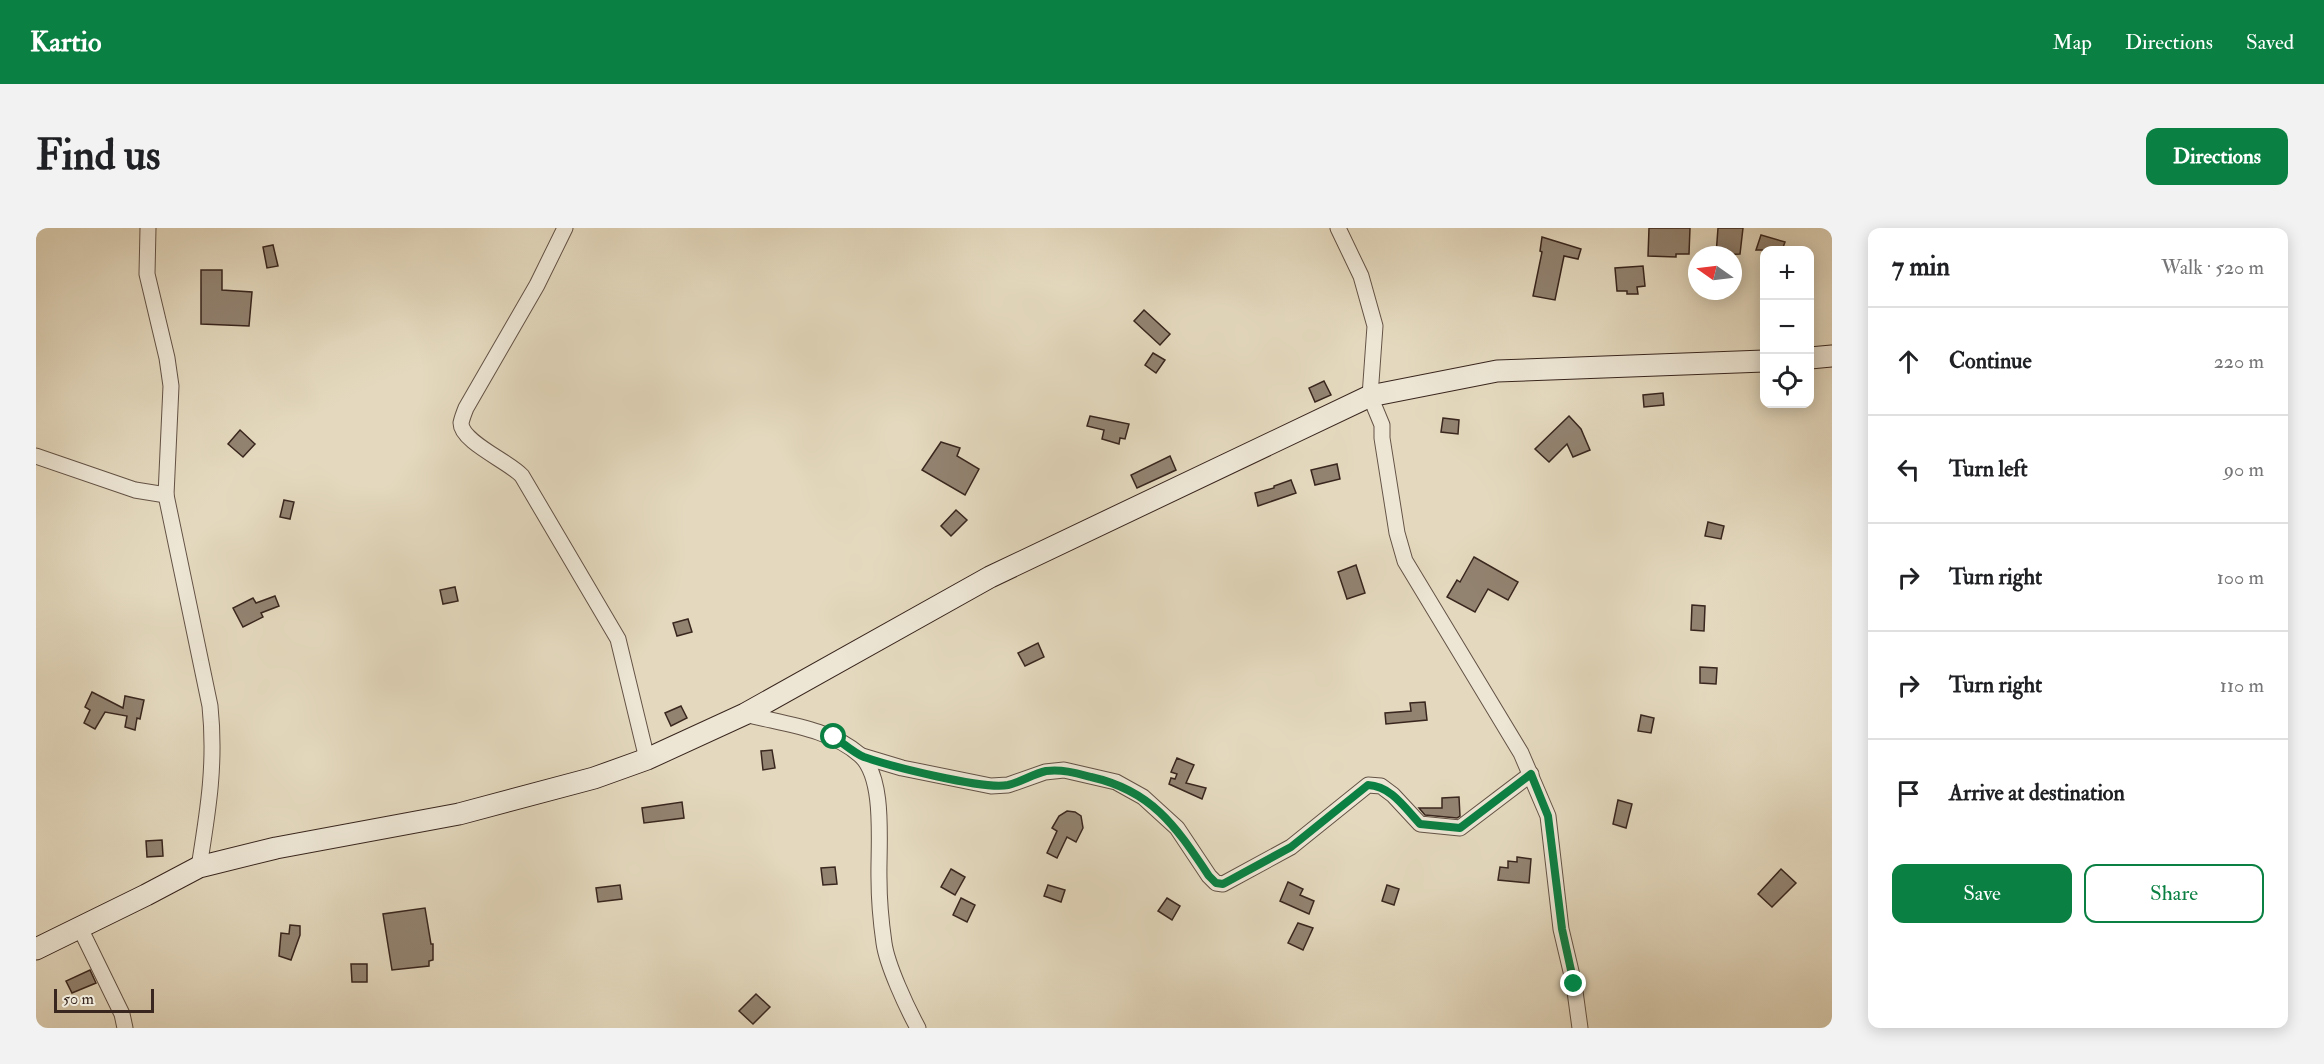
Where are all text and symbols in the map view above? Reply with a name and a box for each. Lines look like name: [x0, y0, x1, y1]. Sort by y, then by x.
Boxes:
text: Kartio: [30, 25, 101, 60]
text: Map: [2052, 29, 2092, 56]
text: Directions: [2125, 29, 2213, 56]
text: Saved: [2246, 29, 2294, 56]
button: Directions: [2146, 128, 2288, 185]
text: Find us: [36, 130, 160, 182]
north arrow: [1688, 246, 1742, 300]
map controls: [1760, 246, 1814, 408]
button: +: [1760, 246, 1814, 300]
text: 7 min: [1892, 251, 1950, 283]
text: Walk · 520 m: [2161, 255, 2264, 280]
button: −: [1760, 300, 1814, 354]
icon: ahead: [1892, 345, 1925, 378]
text: Continue: [1949, 347, 2032, 375]
text: 220 m: [2214, 349, 2264, 374]
button: locate: [1760, 354, 1814, 408]
icon: left: [1892, 453, 1925, 486]
text: Turn left: [1949, 455, 2028, 483]
text: 90 m: [2224, 457, 2264, 482]
icon: right: [1892, 561, 1925, 594]
text: Turn right: [1949, 563, 2042, 591]
text: 100 m: [2217, 565, 2264, 590]
icon: right: [1892, 669, 1925, 702]
text: Turn right: [1949, 671, 2042, 699]
text: 110 m: [2220, 673, 2264, 698]
route start: [820, 723, 846, 749]
icon: arrive: [1892, 777, 1925, 810]
text: Arrive at destination: [1949, 779, 2125, 807]
button: Save: [1892, 864, 2072, 923]
button: Share: [2084, 864, 2264, 923]
route end: [1560, 970, 1586, 996]
scale bar: [54, 986, 154, 1014]
text: 50 m: [63, 989, 94, 1009]

